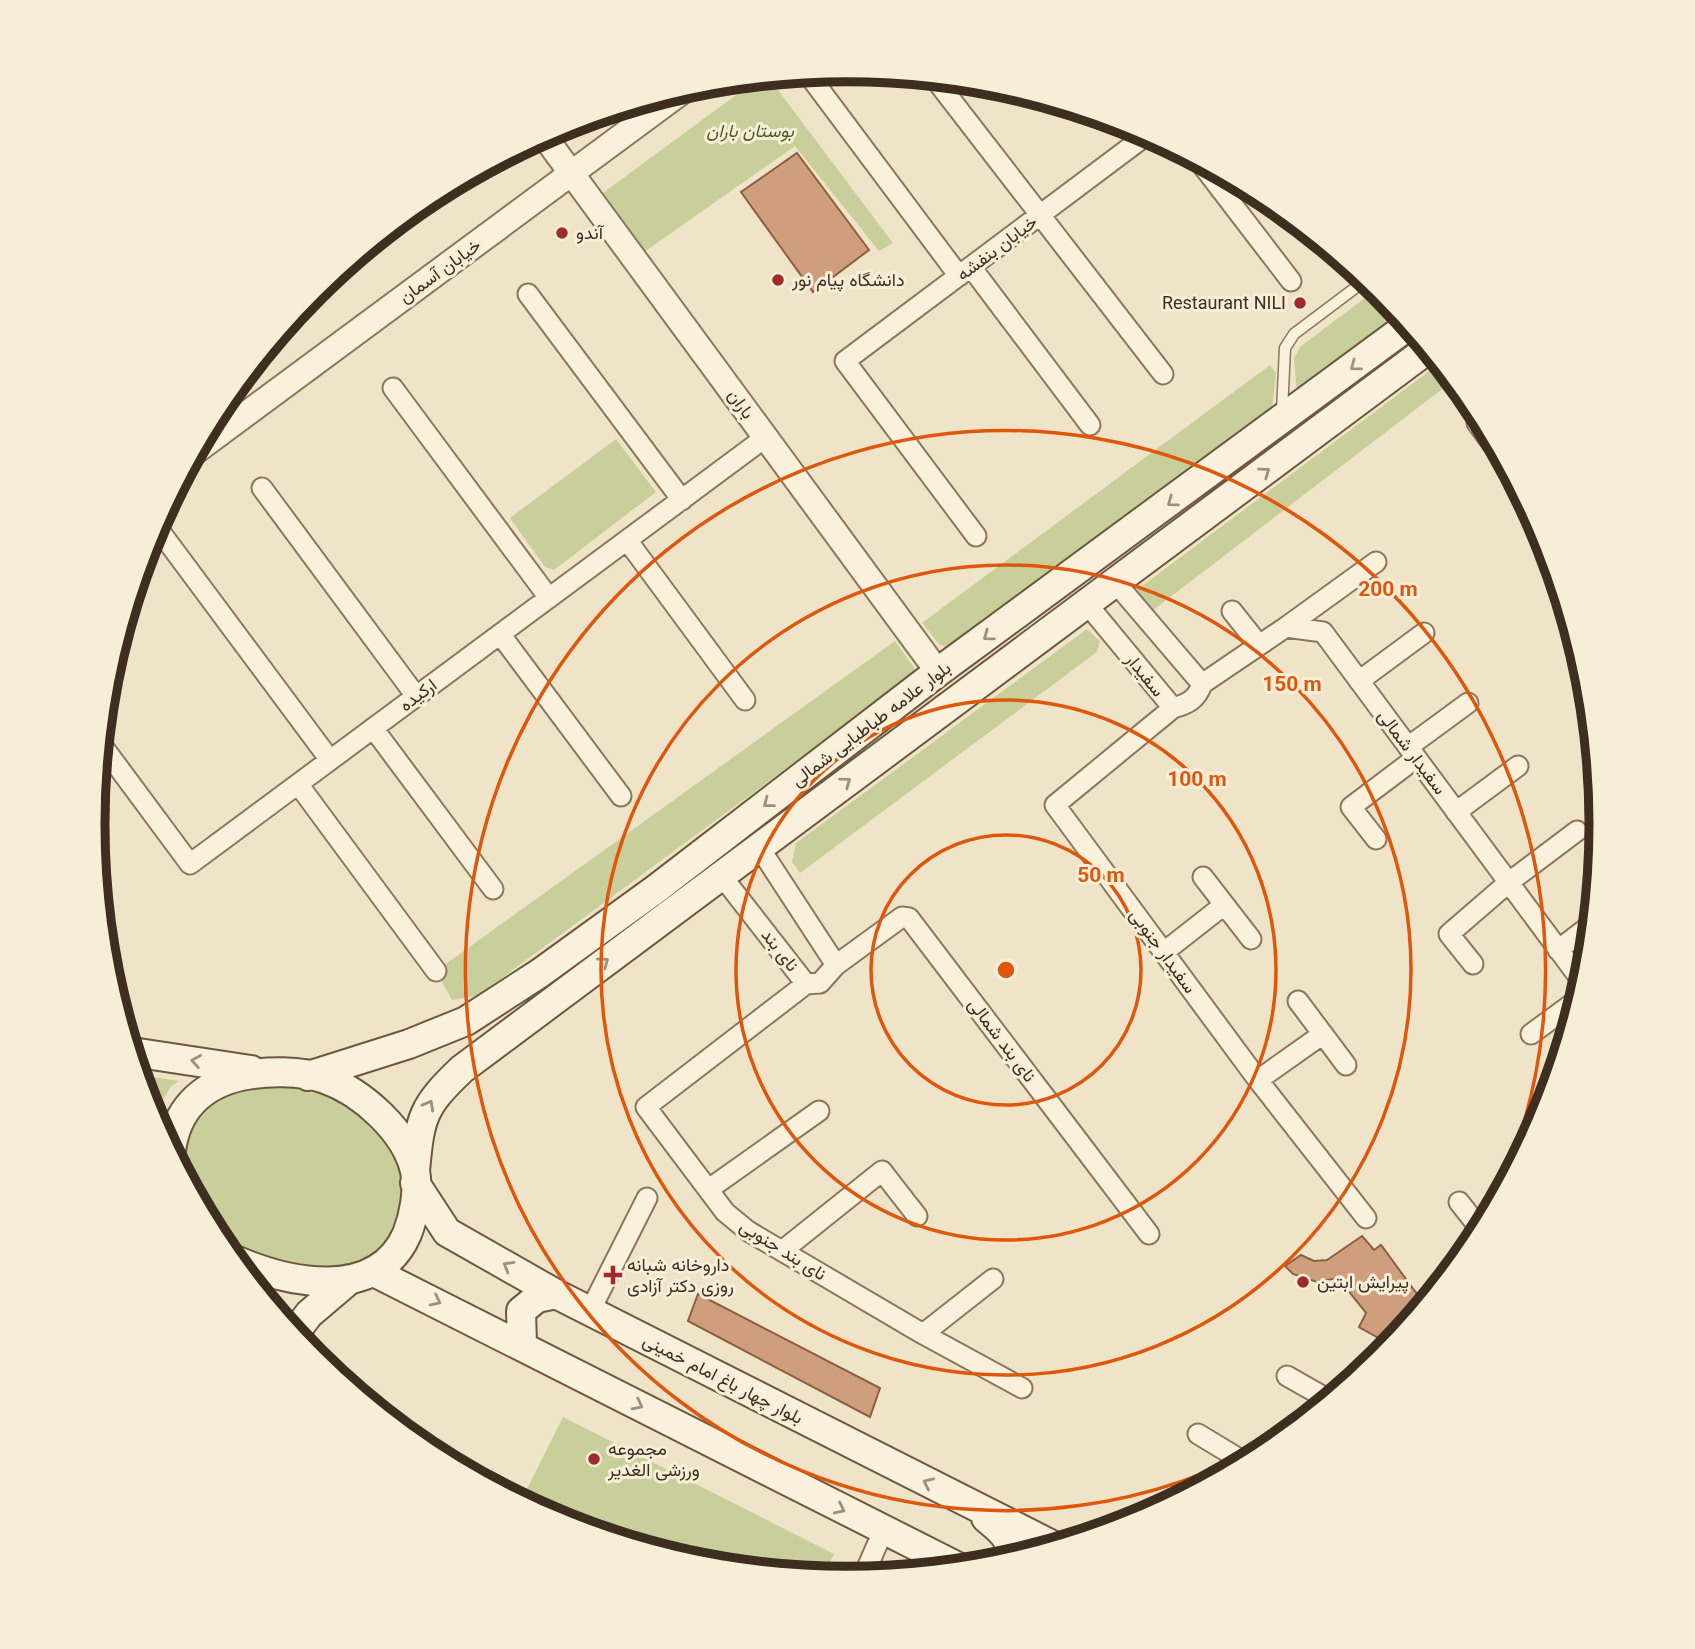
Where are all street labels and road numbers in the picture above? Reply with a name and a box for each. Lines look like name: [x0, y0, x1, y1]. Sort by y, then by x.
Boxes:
street label: خیابان بنفشه: [952, 210, 1045, 289]
street label: خیابان آسمان: [394, 233, 488, 312]
street label: باران: [719, 384, 760, 426]
street label: سفیدار: [1116, 647, 1170, 704]
street label: بلوار علامه طباطبایی شمالی: [786, 656, 958, 795]
street label: ارکیده: [394, 673, 444, 720]
street label: سفیدار شمالی: [1369, 705, 1452, 802]
street label: سفیدار جنوبی: [1121, 904, 1202, 1001]
street label: نای بند: [753, 924, 804, 979]
street label: نای بند شمالی: [959, 993, 1041, 1089]
street label: نای بند جنوبی: [733, 1214, 831, 1290]
street label: بلوار چهار باغ امام خمینی: [637, 1328, 807, 1433]

